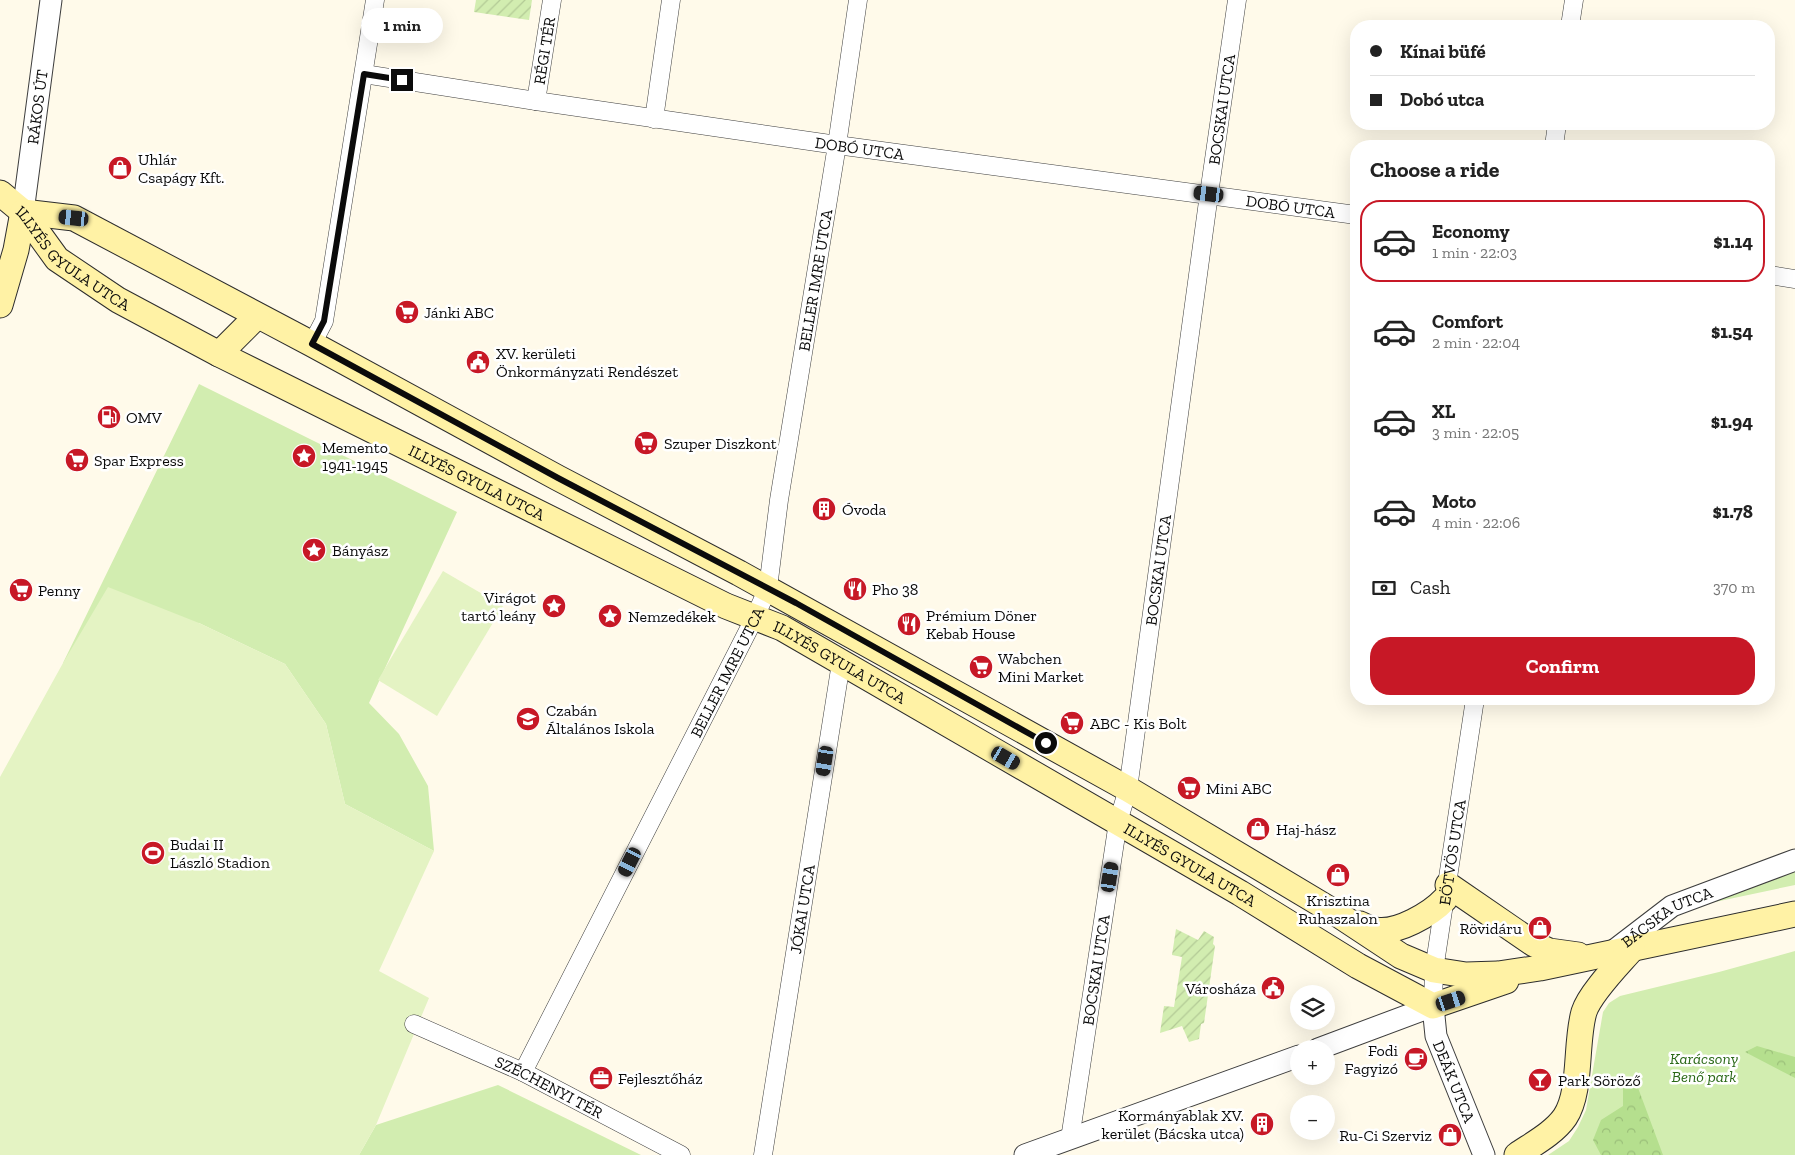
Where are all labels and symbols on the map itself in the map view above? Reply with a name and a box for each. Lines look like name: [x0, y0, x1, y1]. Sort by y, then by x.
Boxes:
callout: 1 min: [361, 8, 443, 42]
street label: RÉGI TÉR: [530, 15, 559, 86]
street label: BOCSKAI UTCA: [1204, 52, 1239, 166]
street label: RÁKOS ÚT: [23, 68, 52, 146]
route end: [391, 69, 413, 91]
street label: DOBÓ UTCA: [814, 133, 906, 164]
place label: Uhlár Csapágy Kft.: [138, 150, 224, 187]
shop icon: Uhlár Csapágy Kft.: [107, 155, 133, 181]
car: [1193, 185, 1224, 203]
street label: DOBÓ UTCA: [1245, 191, 1337, 222]
street label: ILLYÉS GYULA UTCA: [12, 201, 134, 315]
street label: BELLER IMRE UTCA: [794, 207, 836, 353]
car: [58, 209, 89, 227]
supermarket icon: Jánki ABC: [394, 299, 420, 325]
place label: Jánki ABC: [424, 303, 494, 322]
place label: XV. kerületi Önkormányzati Rendészet: [496, 344, 678, 381]
public building icon: XV. kerületi Önkormányzati Rendészet: [465, 349, 491, 375]
fuel station icon: OMV: [96, 404, 122, 430]
place label: OMV: [126, 408, 163, 427]
supermarket icon: Szuper Diszkont: [633, 430, 659, 456]
place label: Szuper Diszkont: [664, 434, 777, 453]
place label: Memento 1941-1945: [322, 438, 388, 475]
street label: ILLYÉS GYULA UTCA: [406, 441, 549, 525]
place icon: Memento 1941-1945: [291, 443, 317, 469]
supermarket icon: Spar Express: [64, 447, 90, 473]
place label: Spar Express: [94, 451, 184, 470]
building icon: Óvoda: [811, 496, 837, 522]
place label: Óvoda: [842, 500, 887, 519]
street label: BOCSKAI UTCA: [1141, 513, 1175, 627]
place icon: Bányász: [301, 537, 327, 563]
place label: Bányász: [332, 541, 389, 560]
restaurant icon: Pho 38: [842, 576, 868, 602]
supermarket icon: Penny: [8, 577, 34, 603]
place label: Pho 38: [872, 580, 918, 599]
place label: Penny: [38, 581, 81, 600]
place label: Virágot tartó leány: [461, 588, 537, 625]
place icon: Virágot tartó leány: [541, 593, 567, 619]
place icon: Nemzedékek: [597, 603, 623, 629]
street label: BELLER IMRE UTCA: [686, 603, 769, 741]
place label: Prémium Döner Kebab House: [926, 606, 1037, 643]
place label: Nemzedékek: [628, 607, 717, 626]
restaurant icon: Prémium Döner Kebab House: [896, 611, 922, 637]
street label: ILLYÉS GYULA UTCA: [771, 617, 910, 708]
place label: Wabchen Mini Market: [998, 649, 1084, 686]
supermarket icon: Wabchen Mini Market: [968, 654, 994, 680]
place label: Czabán Általános Iskola: [546, 701, 655, 738]
school or university icon: Czabán Általános Iskola: [515, 706, 541, 732]
supermarket icon: ABC - Kis Bolt: [1059, 710, 1085, 736]
place label: ABC - Kis Bolt: [1090, 714, 1187, 733]
route start: [1035, 732, 1057, 754]
car: [989, 744, 1022, 772]
car: [815, 745, 834, 777]
supermarket icon: Mini ABC: [1176, 775, 1202, 801]
place label: Mini ABC: [1206, 779, 1272, 798]
street label: EÖTVÖS UTCA: [1435, 798, 1470, 907]
shop icon: Haj-hász: [1245, 816, 1271, 842]
street label: ILLYÉS GYULA UTCA: [1121, 819, 1260, 911]
place label: Haj-hász: [1276, 820, 1336, 839]
place label: Budai II László Stadion: [170, 835, 271, 872]
sports icon: Budai II László Stadion: [140, 840, 166, 866]
car: [616, 845, 643, 879]
car: [1100, 861, 1119, 893]
shop icon: Krisztina Ruhaszalon: [1325, 862, 1351, 888]
street label: JÓKAI UTCA: [786, 863, 819, 955]
street label: BÁCSKA UTCA: [1618, 882, 1716, 951]
place label: Krisztina Ruhaszalon: [1298, 891, 1378, 928]
street label: BOCSKAI UTCA: [1078, 913, 1114, 1027]
shop icon: Rövidáru: [1527, 915, 1553, 941]
place label: Rövidáru: [1460, 919, 1522, 938]
public building icon: Városháza: [1260, 975, 1286, 1001]
place label: Városháza: [1184, 979, 1256, 998]
car: [1434, 989, 1467, 1013]
street label: DEÁK UTCA: [1429, 1038, 1479, 1126]
place label: Fodi Fagyizó: [1344, 1041, 1399, 1078]
cafe icon: Fodi Fagyizó: [1403, 1046, 1429, 1072]
park label: Karácsony Benő park: [1670, 1049, 1739, 1086]
street label: SZÉCHENYI TÉR: [492, 1052, 606, 1122]
office icon: Fejlesztőház: [588, 1065, 614, 1091]
bar icon: Park Söröző: [1527, 1067, 1553, 1093]
place label: Fejlesztőház: [618, 1069, 703, 1088]
place label: Park Söröző: [1558, 1071, 1641, 1090]
place label: Kormányablak XV. kerület (Bácska utca): [1102, 1106, 1244, 1143]
building icon: Kormányablak XV. kerület (Bácska utca): [1249, 1111, 1275, 1137]
shop icon: Ru-Ci Szerviz: [1437, 1122, 1463, 1148]
place label: Ru-Ci Szerviz: [1339, 1126, 1432, 1145]

